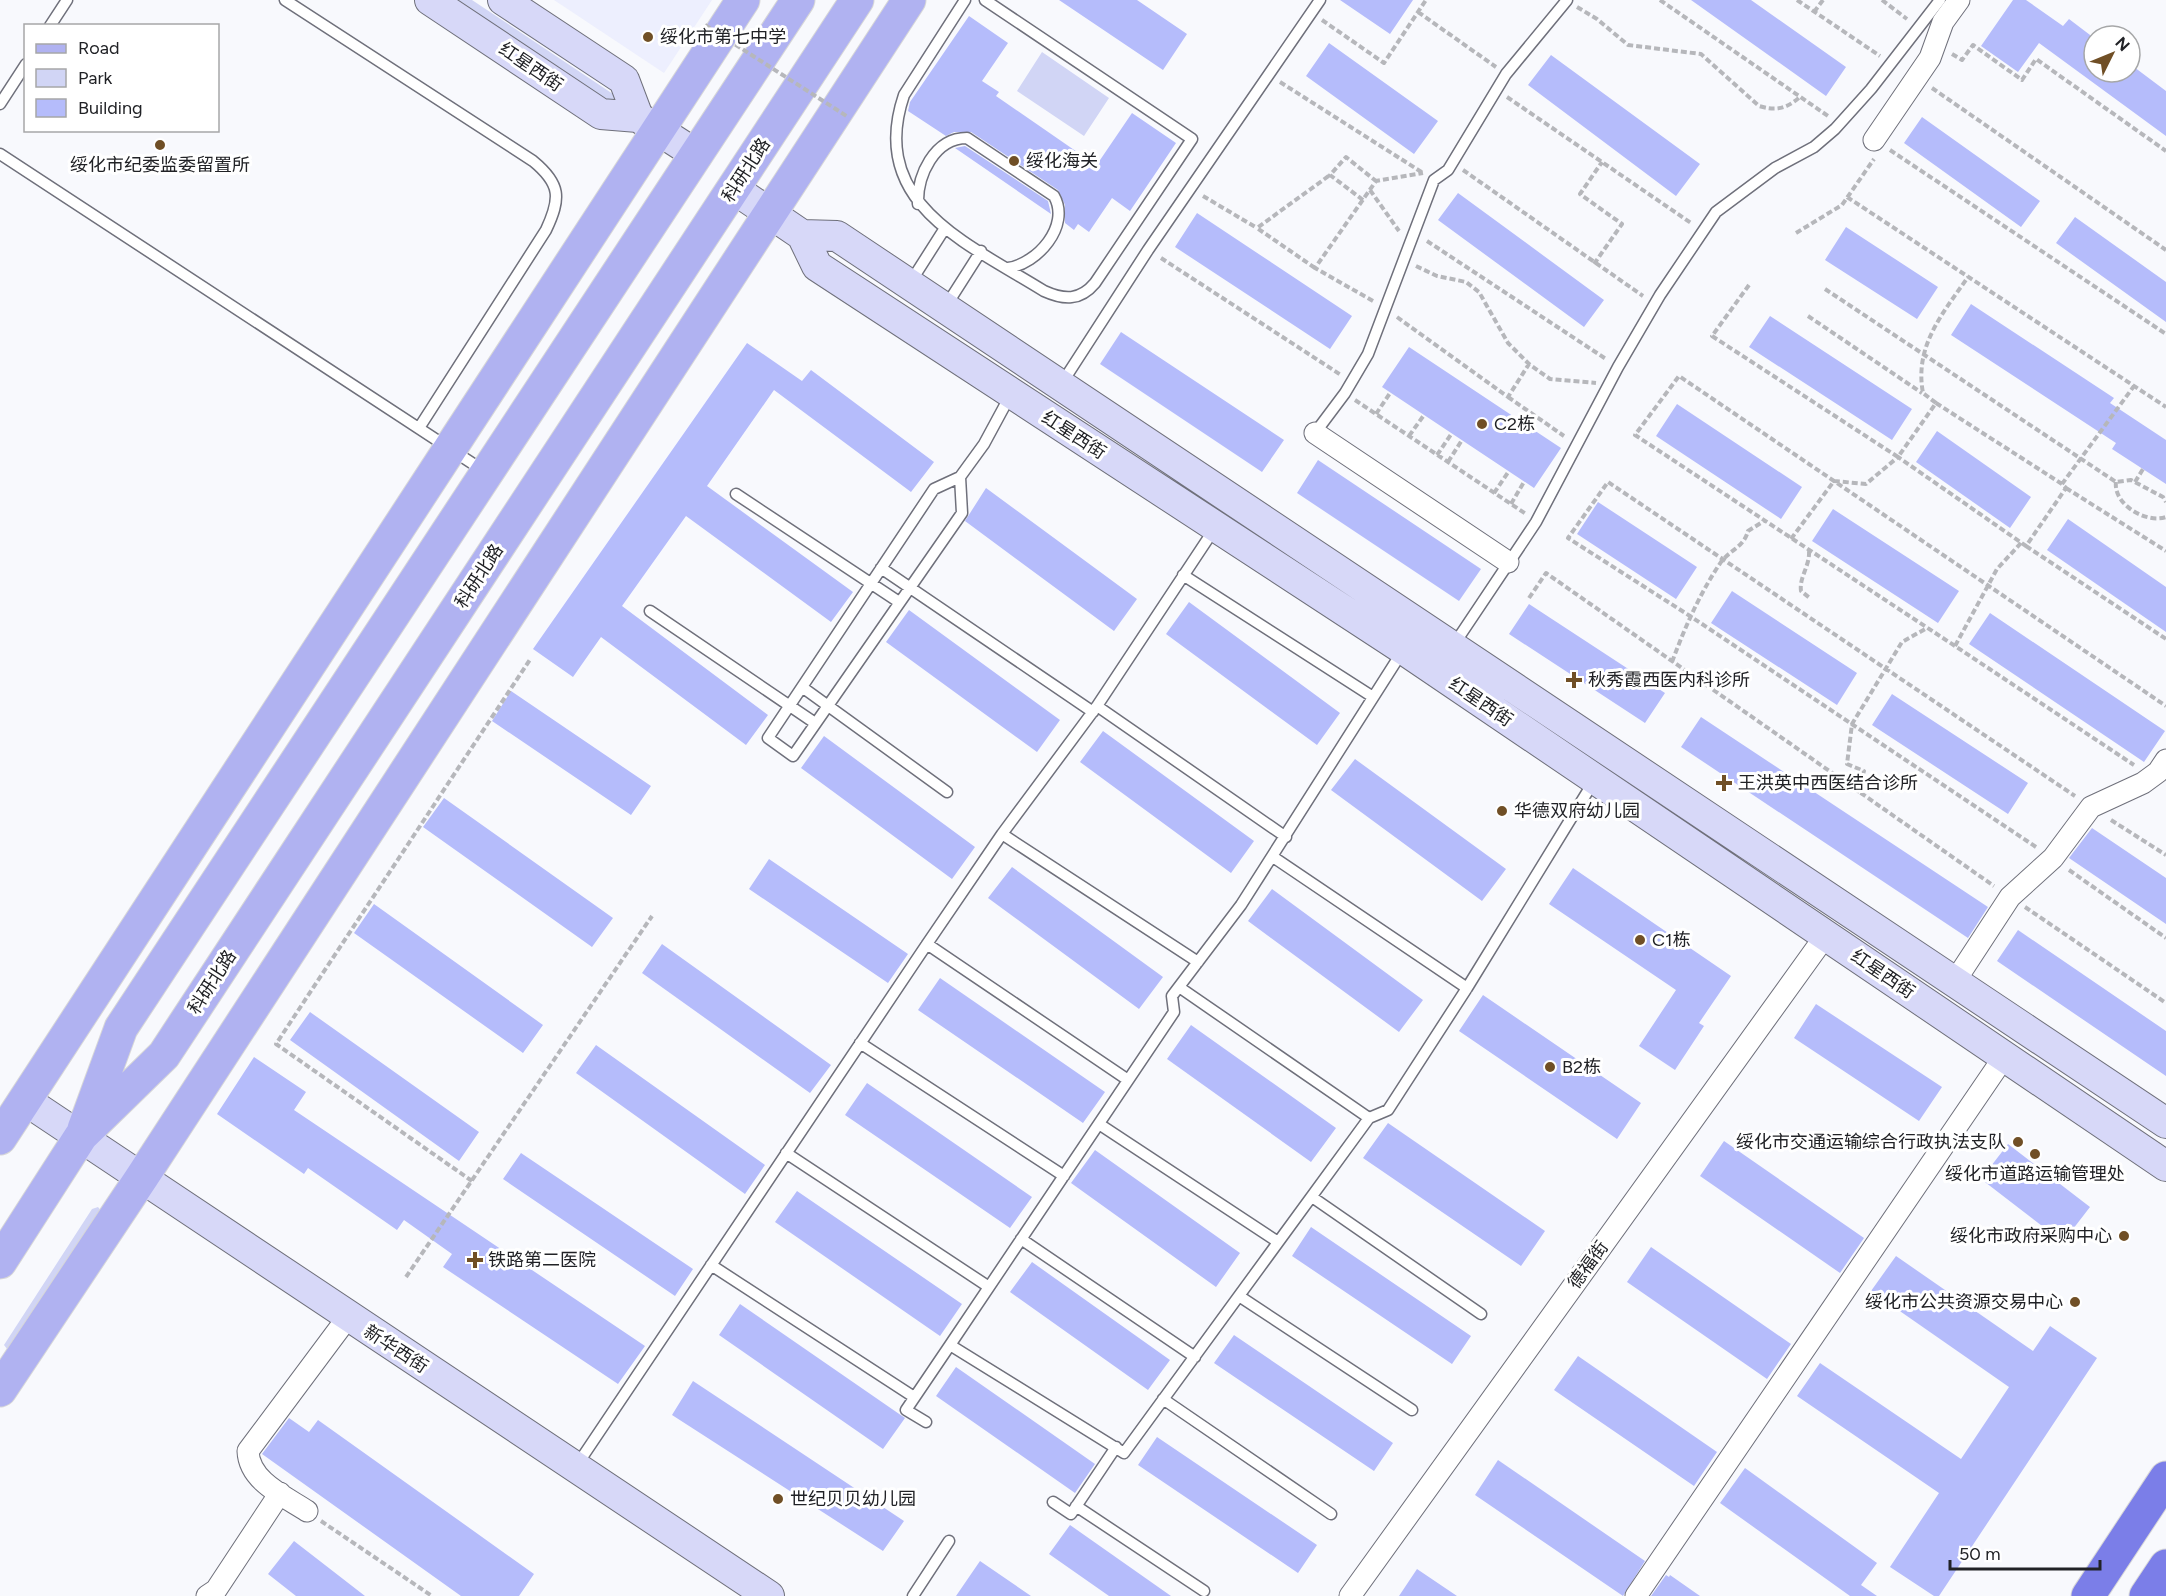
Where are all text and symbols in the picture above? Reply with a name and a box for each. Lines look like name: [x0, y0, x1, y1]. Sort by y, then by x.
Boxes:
legend: [24, 24, 219, 132]
north arrow: [2082, 24, 2142, 84]
place label: 绥化市第七中学: [660, 26, 786, 48]
marker: 绥化市第七中学: [641, 30, 655, 44]
text: N: [2111, 33, 2134, 55]
text: Road: [78, 37, 119, 59]
street label: 红星西街: [495, 38, 567, 96]
text: Park: [78, 67, 113, 89]
text: Building: [78, 97, 143, 119]
street label: 科研北路: [717, 134, 775, 206]
marker: 绥化市纪委监委留置所: [153, 138, 167, 152]
place label: 绥化海关: [1026, 150, 1098, 172]
place label: 绥化市纪委监委留置所: [70, 154, 250, 176]
marker: 绥化海关: [1007, 154, 1021, 168]
street label: 红星西街: [1038, 406, 1110, 464]
place label: C2栋: [1494, 413, 1535, 435]
marker: C2栋: [1475, 417, 1489, 431]
street label: 科研北路: [450, 540, 508, 612]
place label: 秋秀霞西医内科诊所: [1588, 669, 1750, 691]
marker: 秋秀霞西医内科诊所: [1565, 671, 1583, 689]
street label: 红星西街: [1445, 673, 1517, 731]
place label: 王洪英中西医结合诊所: [1738, 772, 1918, 794]
marker: 王洪英中西医结合诊所: [1715, 774, 1733, 792]
place label: 华德双府幼儿园: [1514, 800, 1640, 822]
marker: 华德双府幼儿园: [1495, 804, 1509, 818]
place label: C1栋: [1652, 929, 1690, 951]
marker: C1栋: [1633, 933, 1647, 947]
street label: 红星西街: [1847, 945, 1919, 1003]
street label: 科研北路: [183, 946, 241, 1018]
place label: B2栋: [1562, 1056, 1601, 1078]
marker: B2栋: [1543, 1060, 1557, 1074]
place label: 绥化市交通运输综合行政执法支队: [1736, 1131, 2006, 1153]
marker: 绥化市交通运输综合行政执法支队: [2011, 1135, 2025, 1149]
marker: 绥化市道路运输管理处: [2028, 1147, 2042, 1161]
place label: 绥化市道路运输管理处: [1945, 1163, 2125, 1185]
place label: 绥化市政府采购中心: [1950, 1225, 2112, 1247]
marker: 绥化市政府采购中心: [2117, 1229, 2131, 1243]
street label: 德福街: [1563, 1237, 1613, 1293]
place label: 铁路第二医院: [488, 1249, 596, 1271]
marker: 铁路第二医院: [466, 1251, 484, 1269]
place label: 绥化市公共资源交易中心: [1865, 1291, 2063, 1313]
marker: 绥化市公共资源交易中心: [2068, 1295, 2082, 1309]
street label: 新华西街: [360, 1320, 432, 1378]
place label: 世纪贝贝幼儿园: [790, 1488, 916, 1510]
marker: 世纪贝贝幼儿园: [771, 1492, 785, 1506]
scale bar: [1950, 1533, 2100, 1571]
text: 50 m: [1959, 1543, 2001, 1565]

